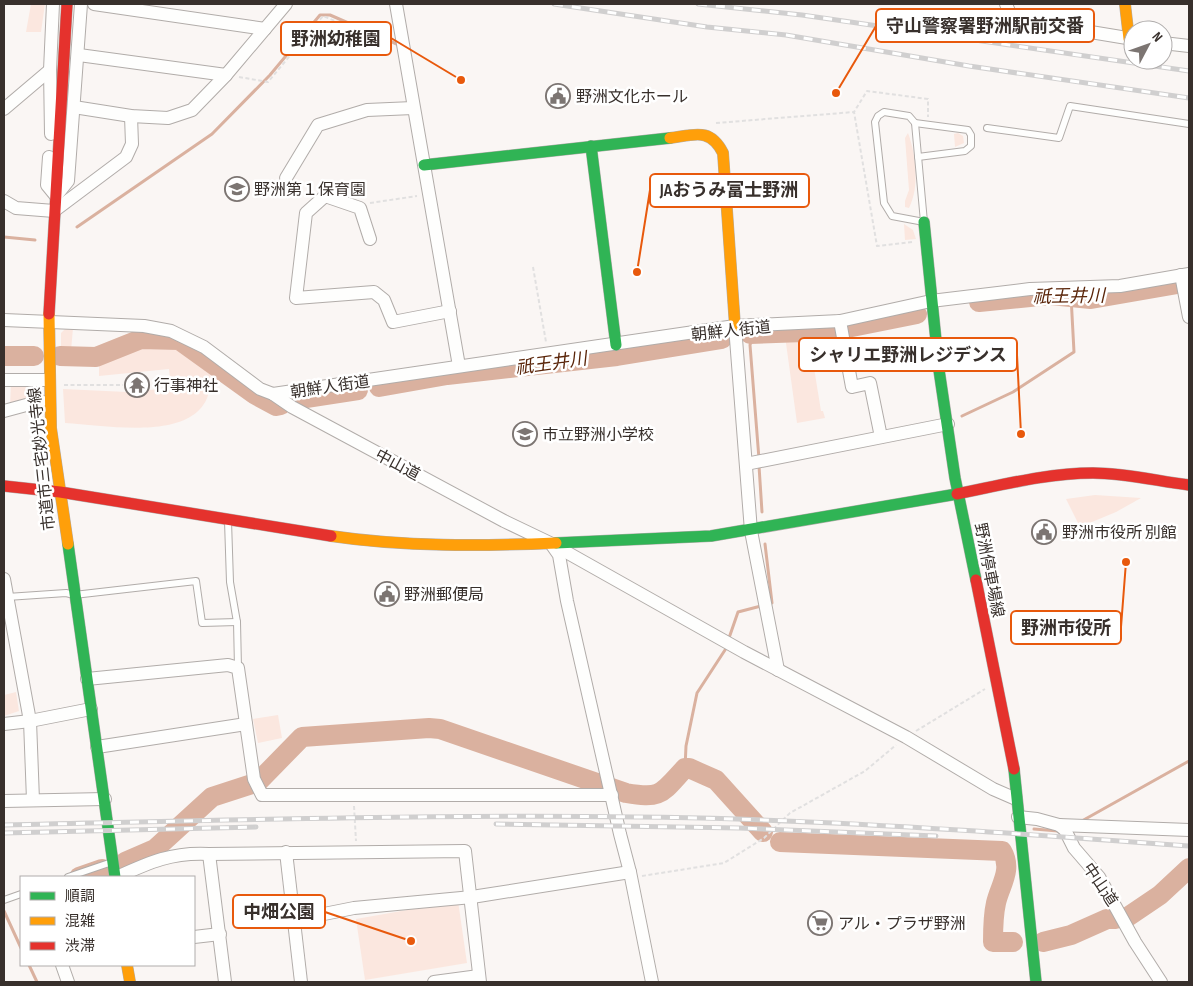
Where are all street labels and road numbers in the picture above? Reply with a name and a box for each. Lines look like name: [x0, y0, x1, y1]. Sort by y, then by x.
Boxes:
street label: 朝鮮人街道: [690, 318, 772, 345]
street label: 朝鮮人街道: [289, 373, 371, 402]
street label: 市道市三宅妙光寺線: [26, 386, 59, 531]
street label: 中山道: [372, 446, 423, 485]
street label: 野洲停車場線: [970, 521, 1007, 619]
street label: 中山道: [1078, 860, 1121, 910]

